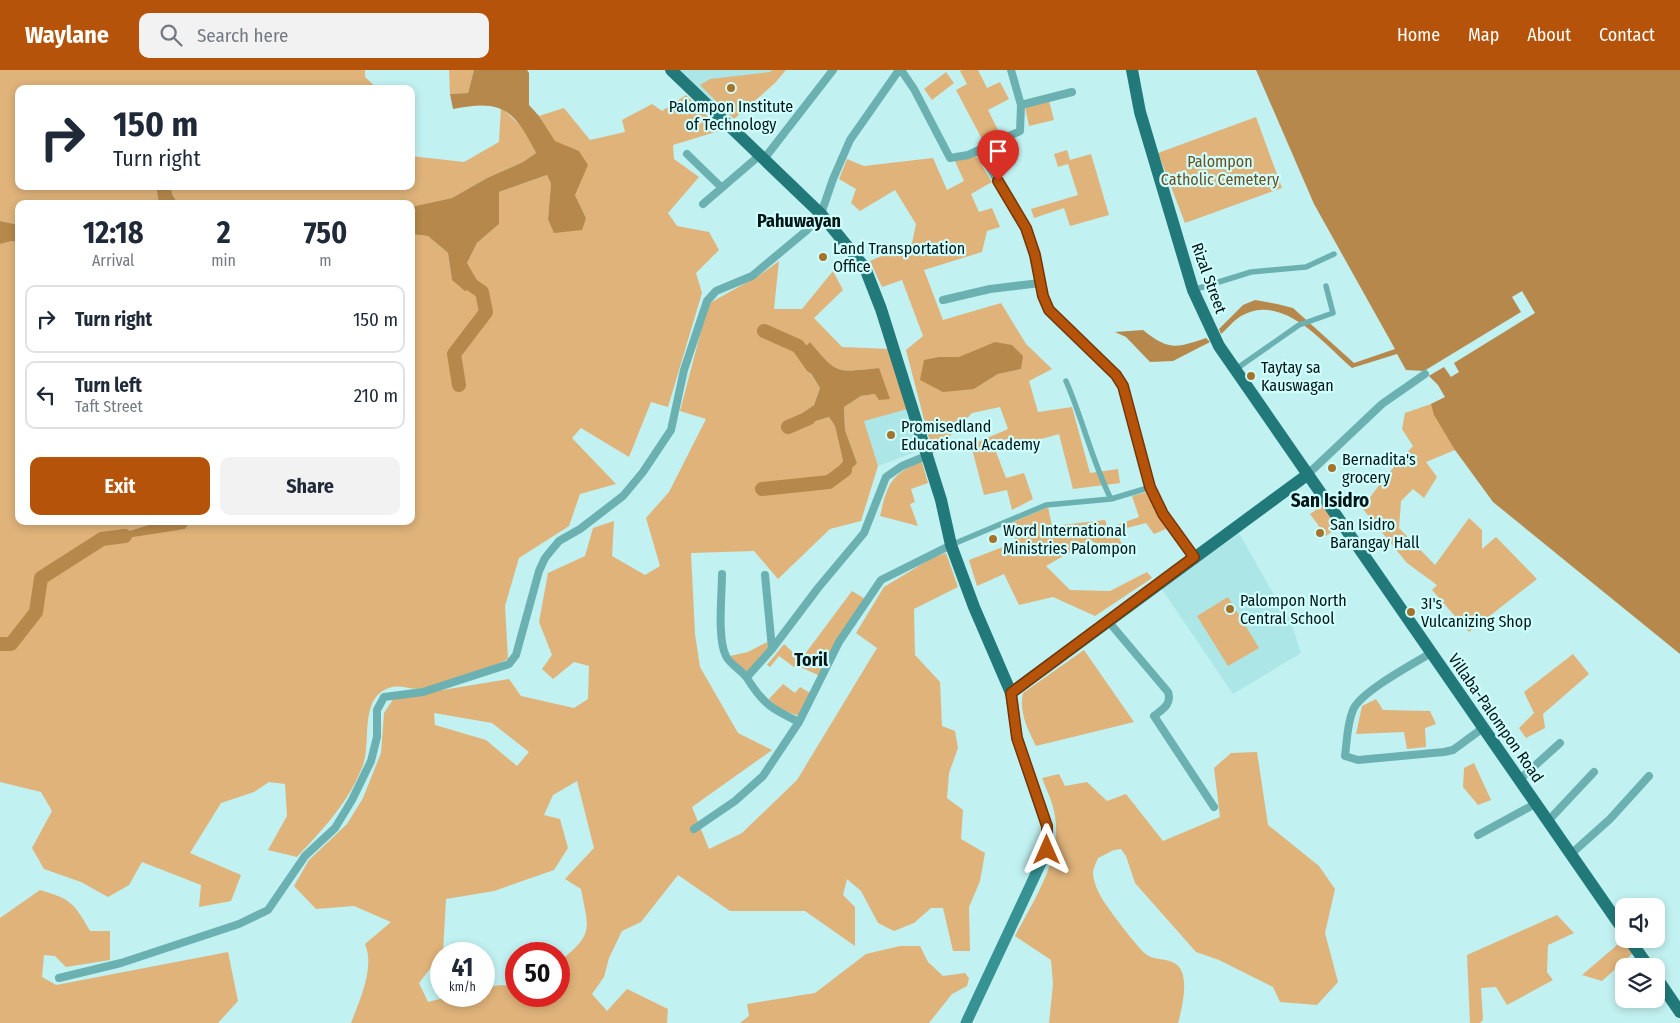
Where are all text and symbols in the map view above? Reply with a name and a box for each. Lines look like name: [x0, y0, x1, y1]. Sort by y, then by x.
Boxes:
search box: [139, 13, 489, 58]
text: Waylane: [25, 21, 109, 49]
icon: search: [157, 21, 185, 49]
text: Search here: [197, 24, 288, 47]
text: Home: [1397, 24, 1440, 46]
text: Map: [1468, 24, 1499, 46]
text: About: [1527, 24, 1571, 46]
text: Contact: [1599, 24, 1655, 46]
marker: Palompon Institute of Technology: [725, 82, 737, 94]
place label: Palompon Institute of Technology: [669, 97, 793, 134]
text: 150 m: [113, 103, 198, 145]
icon: right: [30, 105, 95, 170]
pin: [977, 130, 1019, 181]
icon: arrive: [984, 137, 1012, 165]
text: Turn right: [113, 145, 201, 172]
park label: Palompon Catholic Cemetery: [1161, 152, 1280, 189]
district label: Pahuwayan: [757, 210, 841, 232]
text: 12:18: [83, 215, 144, 251]
text: 2: [217, 215, 231, 251]
text: 750: [304, 215, 347, 251]
place label: Land Transportation Office: [833, 239, 965, 276]
street label: Rizal Street: [1187, 240, 1231, 317]
text: Arrival: [92, 251, 134, 270]
text: min: [211, 251, 236, 270]
text: m: [319, 251, 332, 270]
marker: Land Transportation Office: [817, 251, 829, 263]
icon: right: [32, 305, 60, 333]
text: Turn right: [75, 308, 152, 331]
text: 150 m: [353, 308, 398, 331]
place label: Taytay sa Kauswagan: [1261, 358, 1334, 395]
marker: Taytay sa Kauswagan: [1245, 370, 1257, 382]
text: Turn left: [75, 374, 142, 397]
icon: left: [32, 381, 60, 409]
text: 210 m: [354, 384, 398, 407]
text: Taft Street: [75, 397, 143, 416]
place label: Promisedland Educational Academy: [901, 417, 1041, 454]
marker: Promisedland Educational Academy: [885, 429, 897, 441]
place label: Bernadita's grocery: [1342, 450, 1416, 487]
button: Exit: [30, 457, 210, 515]
button: Share: [220, 457, 400, 515]
marker: Bernadita's grocery: [1326, 462, 1338, 474]
district label: San Isidro: [1291, 489, 1369, 512]
place label: San Isidro Barangay Hall: [1330, 515, 1420, 552]
place label: Word International Ministries Palompon: [1003, 521, 1137, 558]
marker: San Isidro Barangay Hall: [1314, 527, 1326, 539]
marker: Word International Ministries Palompon: [987, 533, 999, 545]
place label: Palompon North Central School: [1240, 591, 1347, 628]
place label: 3I's Vulcanizing Shop: [1421, 594, 1532, 631]
marker: Palompon North Central School: [1224, 603, 1236, 615]
marker: 3I's Vulcanizing Shop: [1405, 606, 1417, 618]
district label: Toril: [794, 649, 828, 671]
street label: Villaba-Palompon Road: [1444, 650, 1548, 786]
position arrow: [1020, 823, 1072, 875]
map controls: [1615, 898, 1665, 1008]
button: sound: [1615, 898, 1665, 948]
speed limit sign: 50: [505, 942, 570, 1007]
text: 41: [452, 953, 473, 983]
button: layers: [1615, 958, 1665, 1008]
text: km/h: [449, 980, 476, 994]

